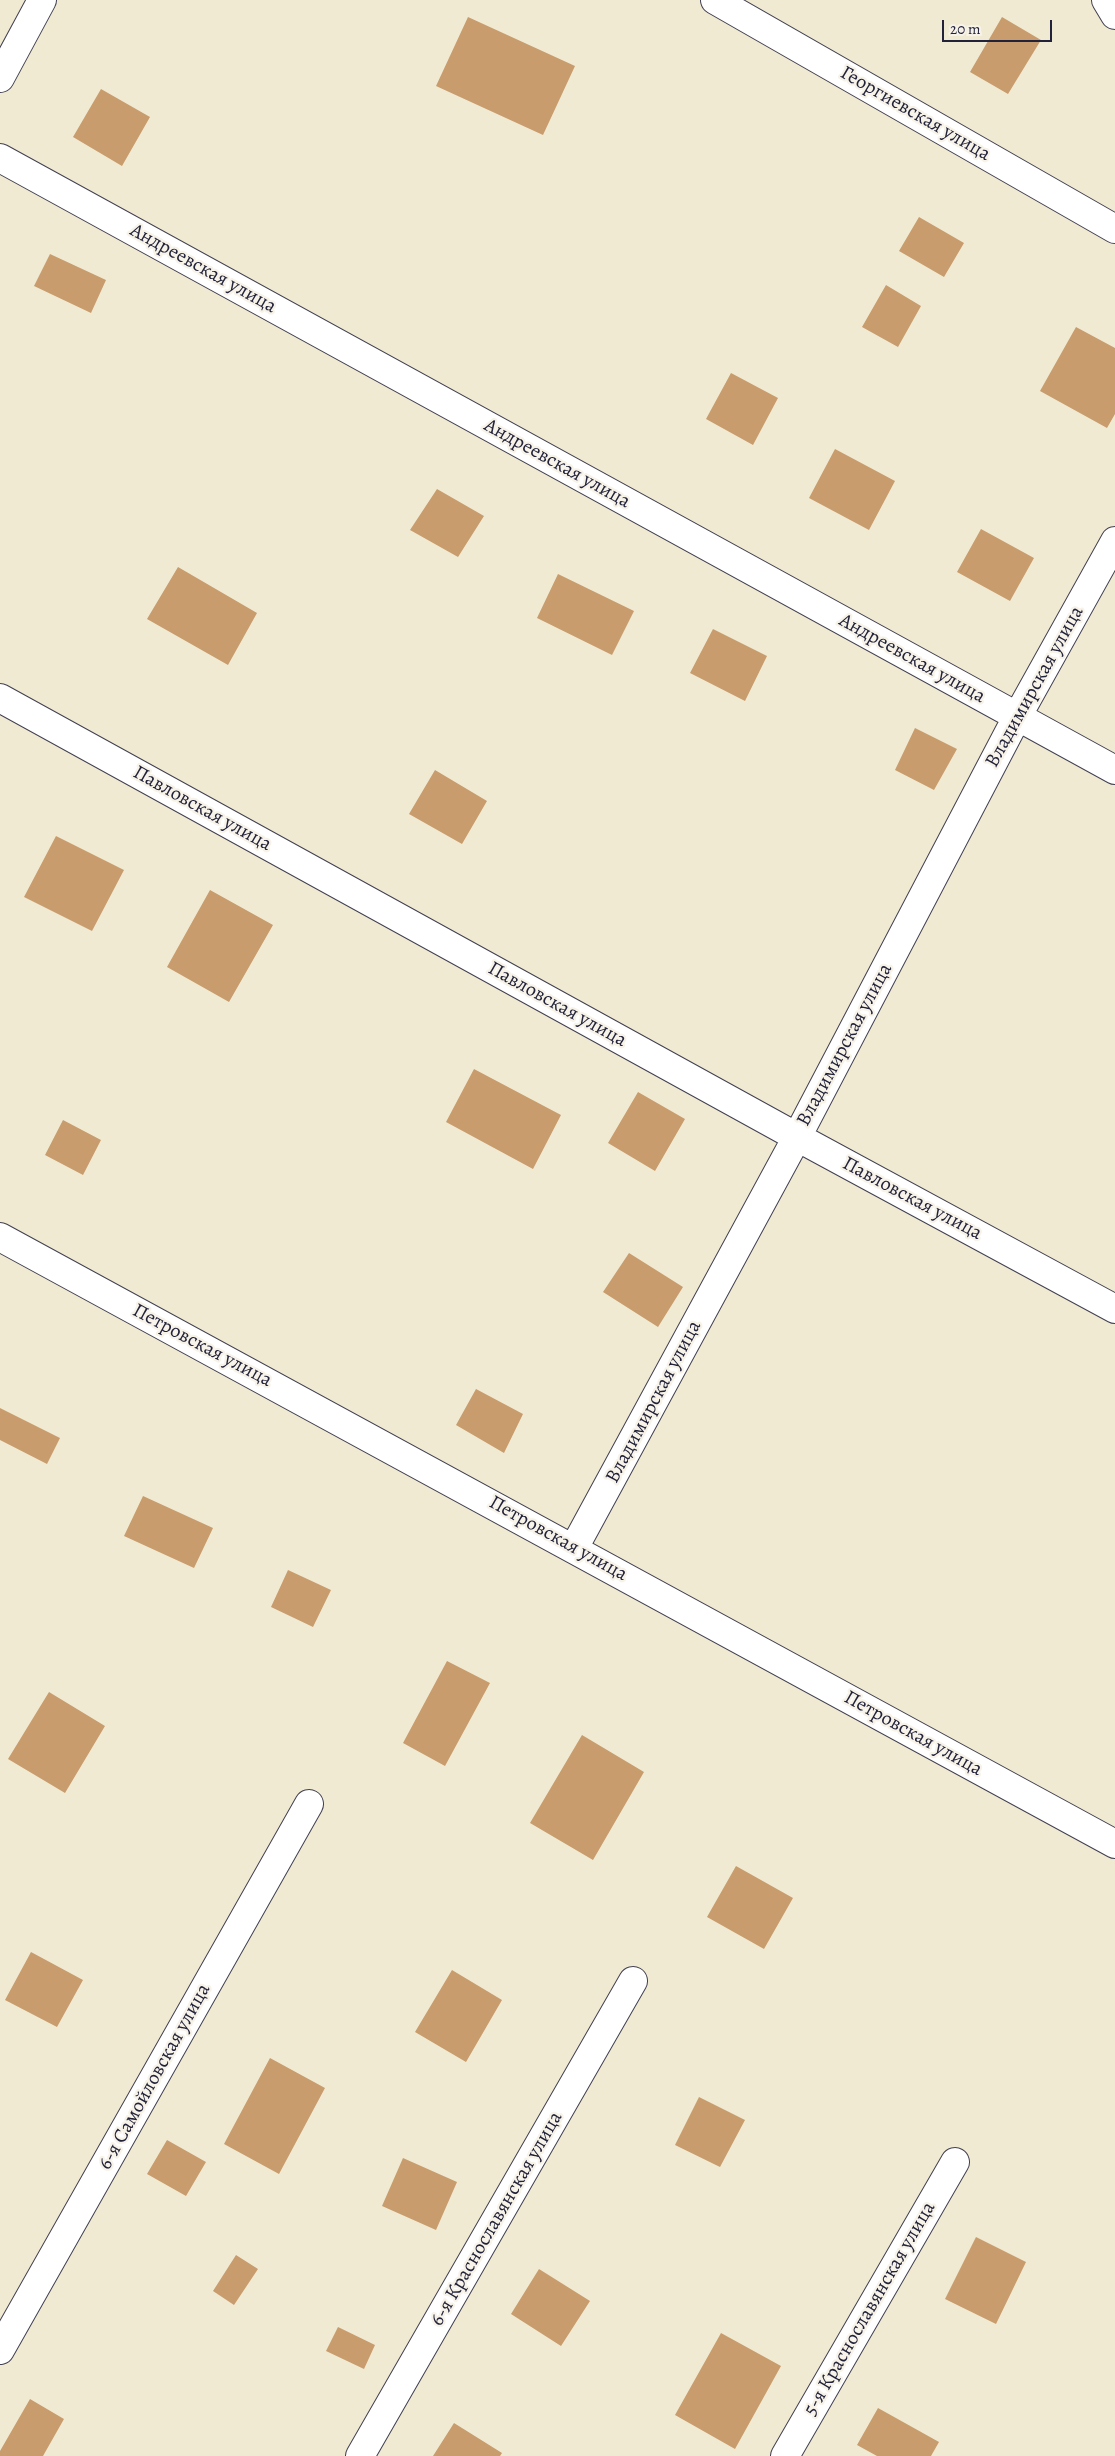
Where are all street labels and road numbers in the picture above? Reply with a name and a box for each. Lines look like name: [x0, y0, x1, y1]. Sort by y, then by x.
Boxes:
street label: Георгиевская улица: [836, 61, 994, 167]
street label: Андреевская улица: [126, 219, 280, 319]
street label: Андреевская улица: [480, 414, 634, 514]
street label: Владимирская улица: [981, 602, 1089, 772]
street label: Андреевская улица: [835, 609, 989, 709]
street label: Павловская улица: [129, 761, 275, 857]
street label: Павловская улица: [484, 957, 630, 1053]
street label: Владимирская улица: [792, 960, 898, 1130]
street label: Павловская улица: [838, 1152, 986, 1246]
street label: Петровская улица: [128, 1299, 276, 1393]
street label: Владимирская улица: [601, 1317, 707, 1487]
street label: Петровская улица: [485, 1491, 631, 1587]
street label: Петровская улица: [840, 1686, 986, 1782]
street label: 6-я Самойловская улица: [94, 1980, 216, 2174]
street label: 6-я Краснославянская улица: [426, 2107, 568, 2331]
street label: 5-я Краснославянская улица: [799, 2198, 941, 2420]

